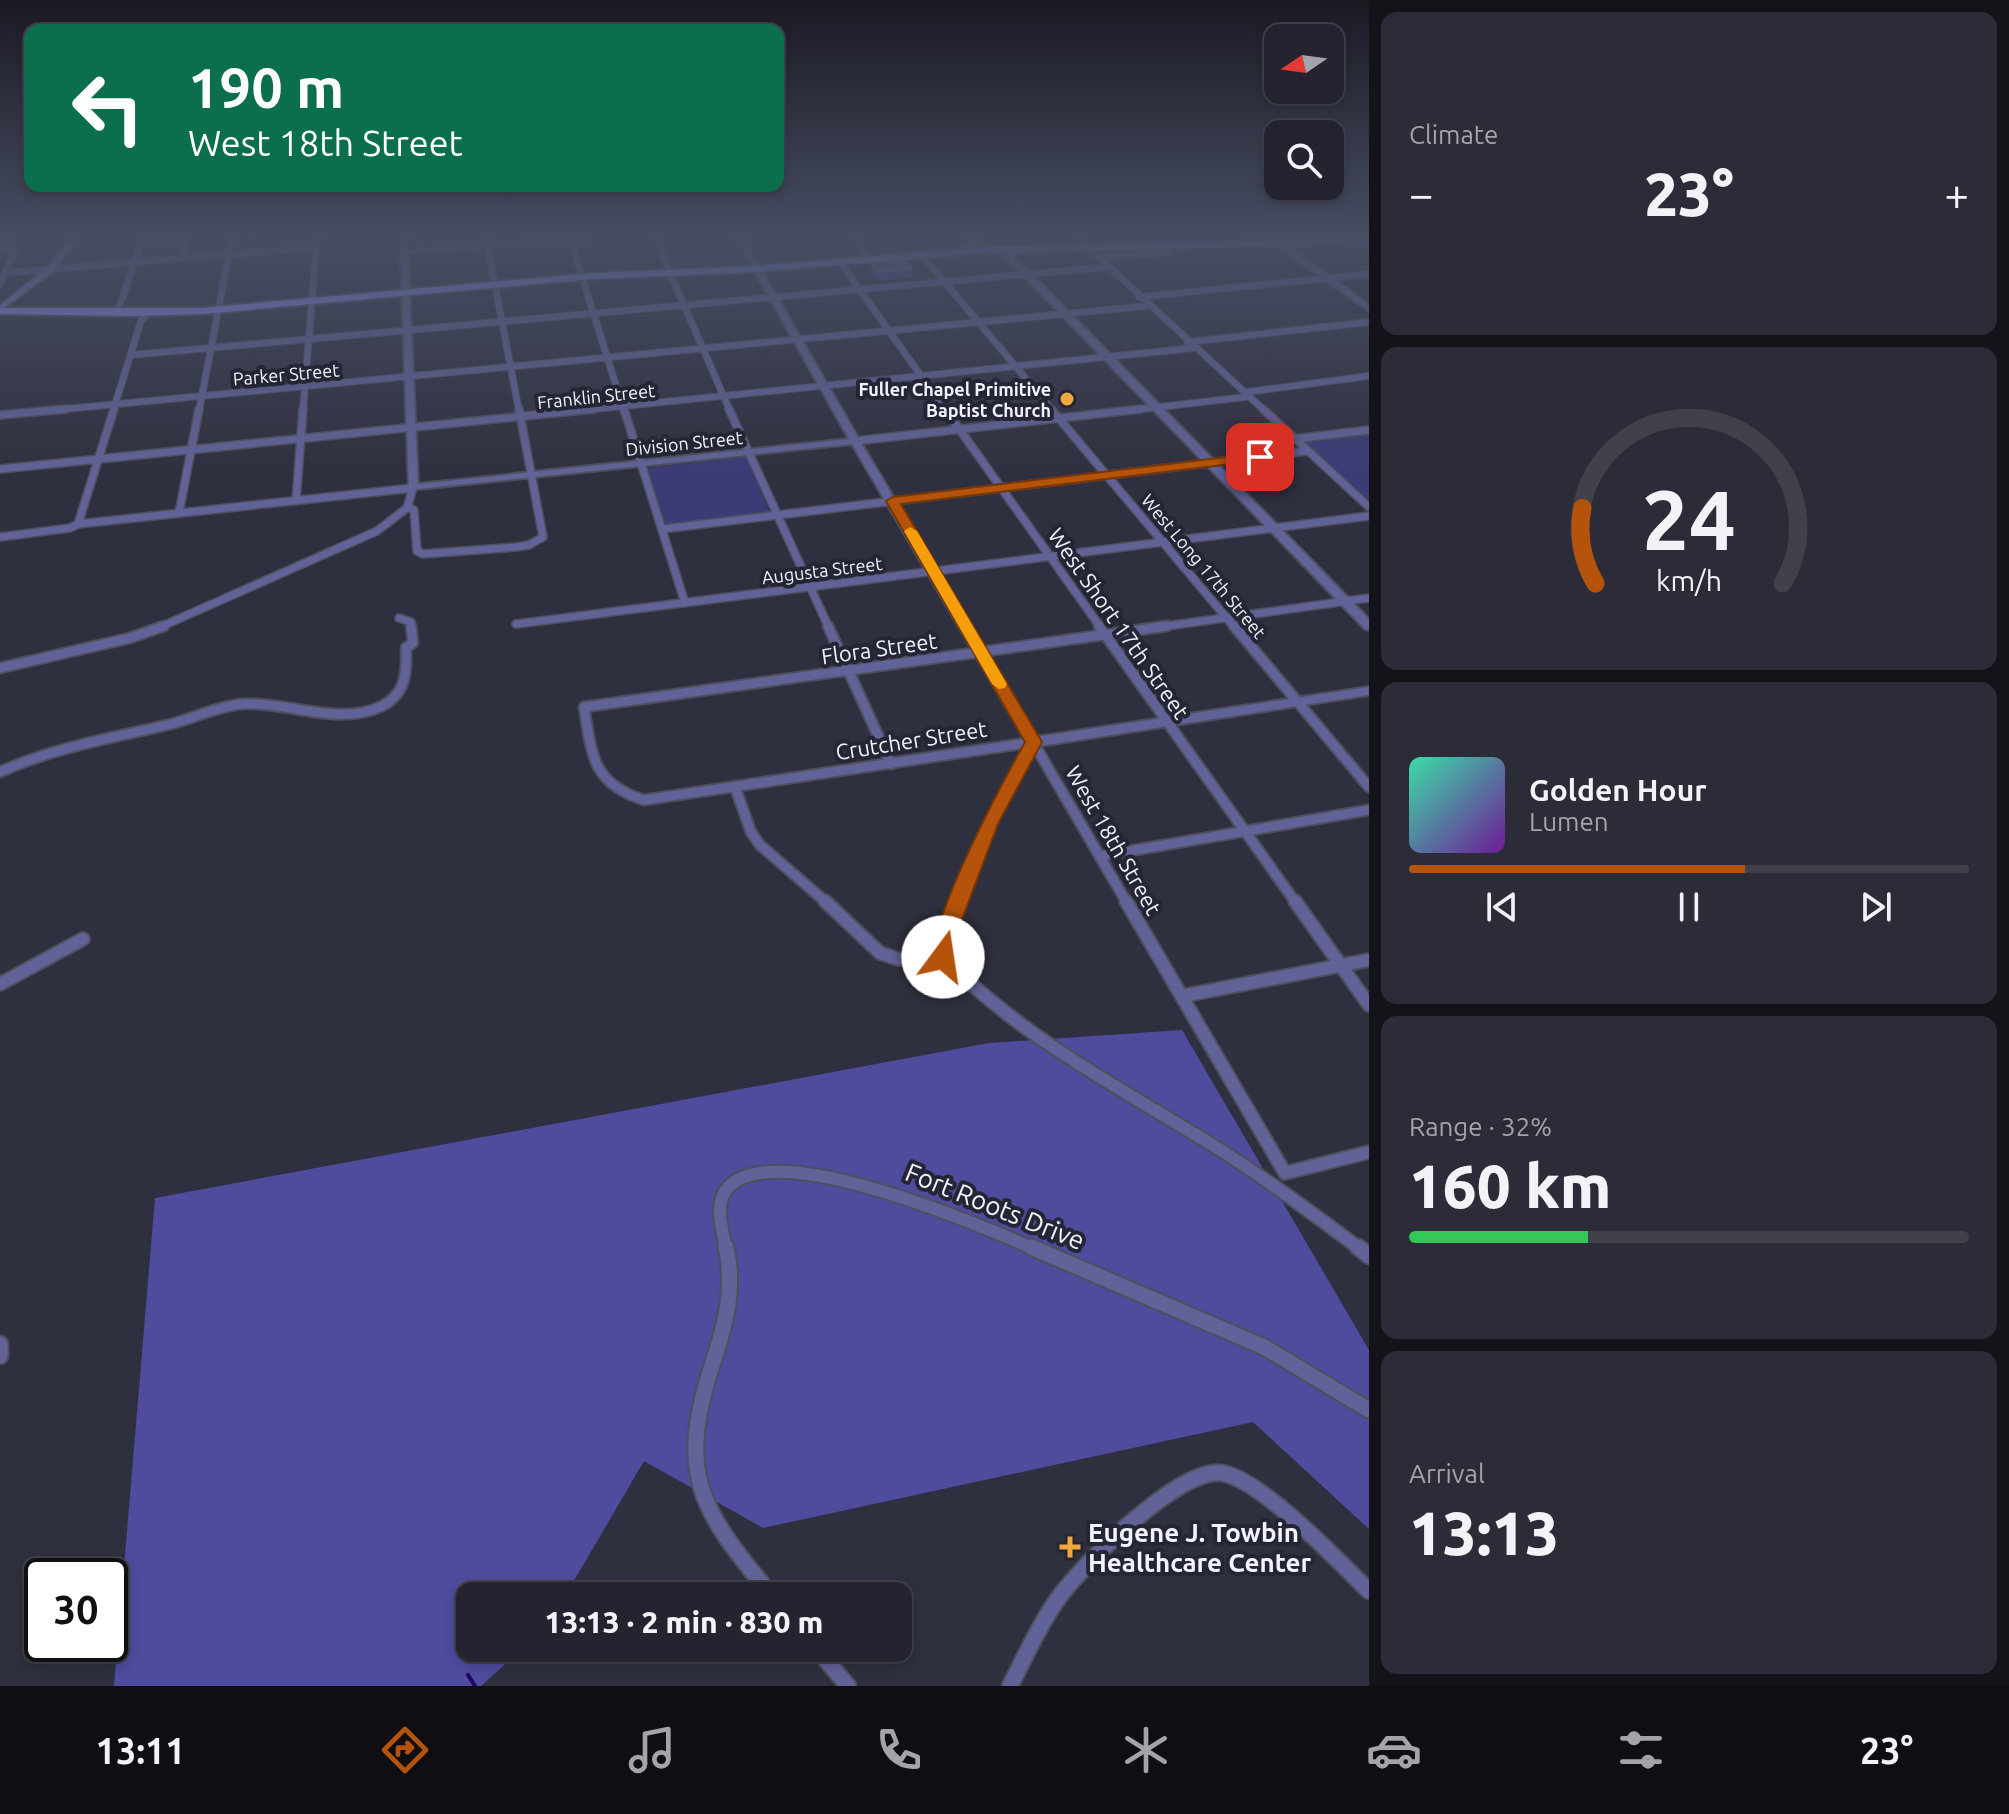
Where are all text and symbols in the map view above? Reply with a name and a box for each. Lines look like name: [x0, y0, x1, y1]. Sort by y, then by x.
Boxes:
north arrow: [1264, 24, 1344, 104]
map controls: [1264, 24, 1344, 200]
icon: left: [56, 56, 160, 160]
text: 190 m: [188, 56, 344, 119]
button: search: [1264, 120, 1344, 200]
text: Climate: [1409, 120, 1498, 149]
text: West 18th Street: [188, 122, 463, 163]
text: 23°: [1644, 160, 1734, 227]
text: −: [1409, 169, 1434, 218]
text: +: [1944, 169, 1969, 218]
street label: Parker Street: [232, 359, 340, 389]
place label: Fuller Chapel Primitive Baptist Church: [858, 379, 1051, 420]
street label: Franklin Street: [536, 380, 656, 412]
marker: Fuller Chapel Primitive Baptist Church: [1058, 390, 1076, 408]
pin: [1226, 423, 1294, 491]
street label: Division Street: [624, 427, 744, 459]
icon: arrive: [1238, 435, 1282, 479]
text: 24: [1642, 472, 1736, 566]
street label: West Long 17th Street: [1138, 490, 1270, 642]
street label: West Short 17th Street: [1044, 523, 1195, 723]
street label: Augusta Street: [761, 553, 883, 587]
text: km/h: [1656, 564, 1722, 596]
street label: Flora Street: [820, 627, 939, 668]
street label: Crutcher Street: [834, 716, 989, 764]
street label: West 18th Street: [1061, 761, 1167, 919]
text: Golden Hour: [1529, 773, 1707, 807]
text: Lumen: [1529, 807, 1609, 836]
icon: previous: [1480, 885, 1524, 929]
icon: pause: [1667, 885, 1711, 929]
icon: next: [1854, 885, 1898, 929]
position arrow: [901, 915, 985, 999]
text: Range · 32%: [1409, 1112, 1552, 1141]
text: 160 km: [1409, 1152, 1611, 1219]
street label: Fort Roots Drive: [901, 1157, 1089, 1255]
text: Arrival: [1409, 1459, 1485, 1488]
text: 13:13: [1409, 1499, 1559, 1566]
place label: Eugene J. Towbin Healthcare Center: [1088, 1518, 1312, 1577]
marker: Eugene J. Towbin Healthcare Center: [1059, 1536, 1081, 1558]
speed limit sign: 30: [24, 1558, 128, 1662]
text: 13:13 · 2 min · 830 m: [545, 1605, 823, 1639]
icon: directions: [377, 1722, 433, 1778]
icon: music: [624, 1722, 680, 1778]
icon: phone: [871, 1722, 927, 1778]
icon: climate: [1118, 1722, 1174, 1778]
icon: car: [1366, 1722, 1422, 1778]
icon: filters: [1613, 1722, 1669, 1778]
text: 13:11: [96, 1730, 186, 1771]
text: 23°: [1860, 1730, 1913, 1771]

